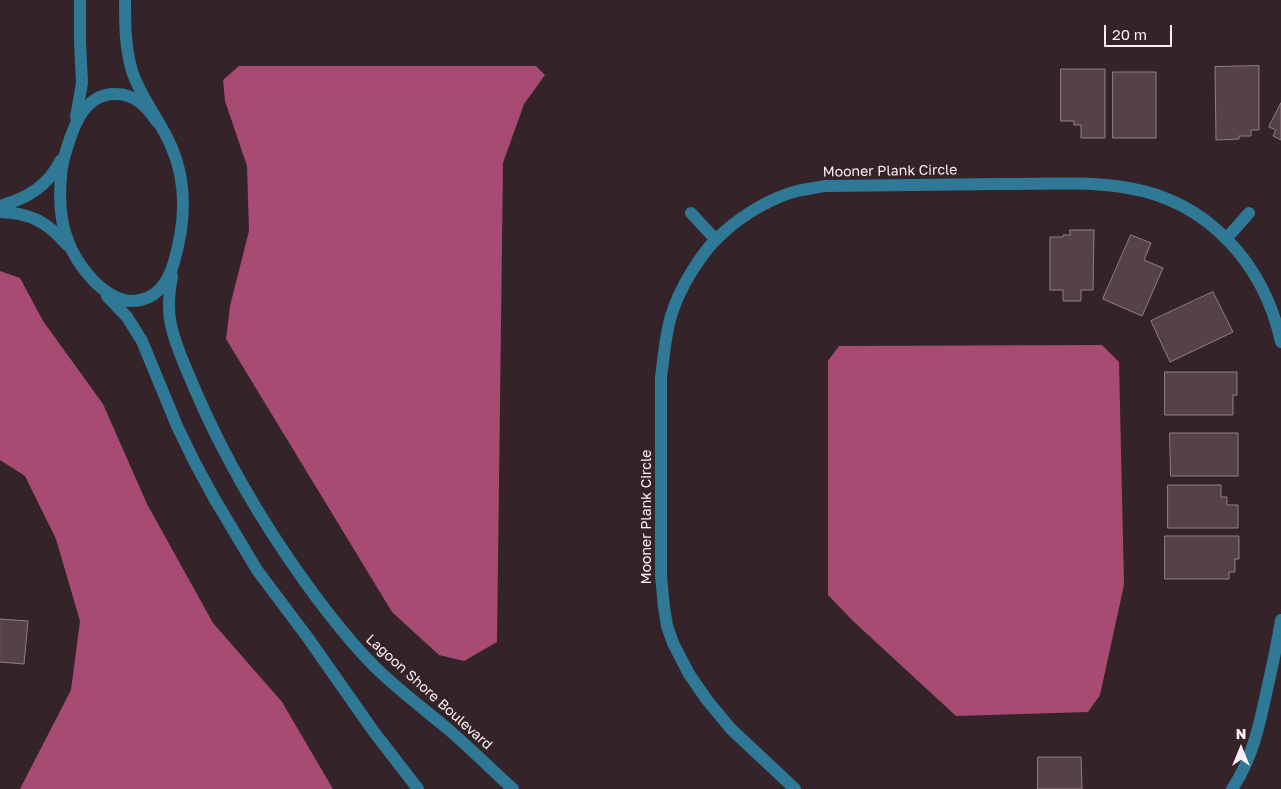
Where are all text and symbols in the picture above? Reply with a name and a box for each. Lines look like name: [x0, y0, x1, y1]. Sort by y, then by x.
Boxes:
scale bar: [1106, 15, 1174, 47]
text: 20 m: [1112, 25, 1147, 43]
street label: Mooner Plank Circle: [822, 161, 958, 181]
street label: Mooner Plank Circle: [639, 450, 655, 584]
street label: Lagoon Shore Boulevard: [362, 631, 496, 753]
north arrow: [1216, 724, 1266, 774]
text: N: [1236, 725, 1246, 742]

